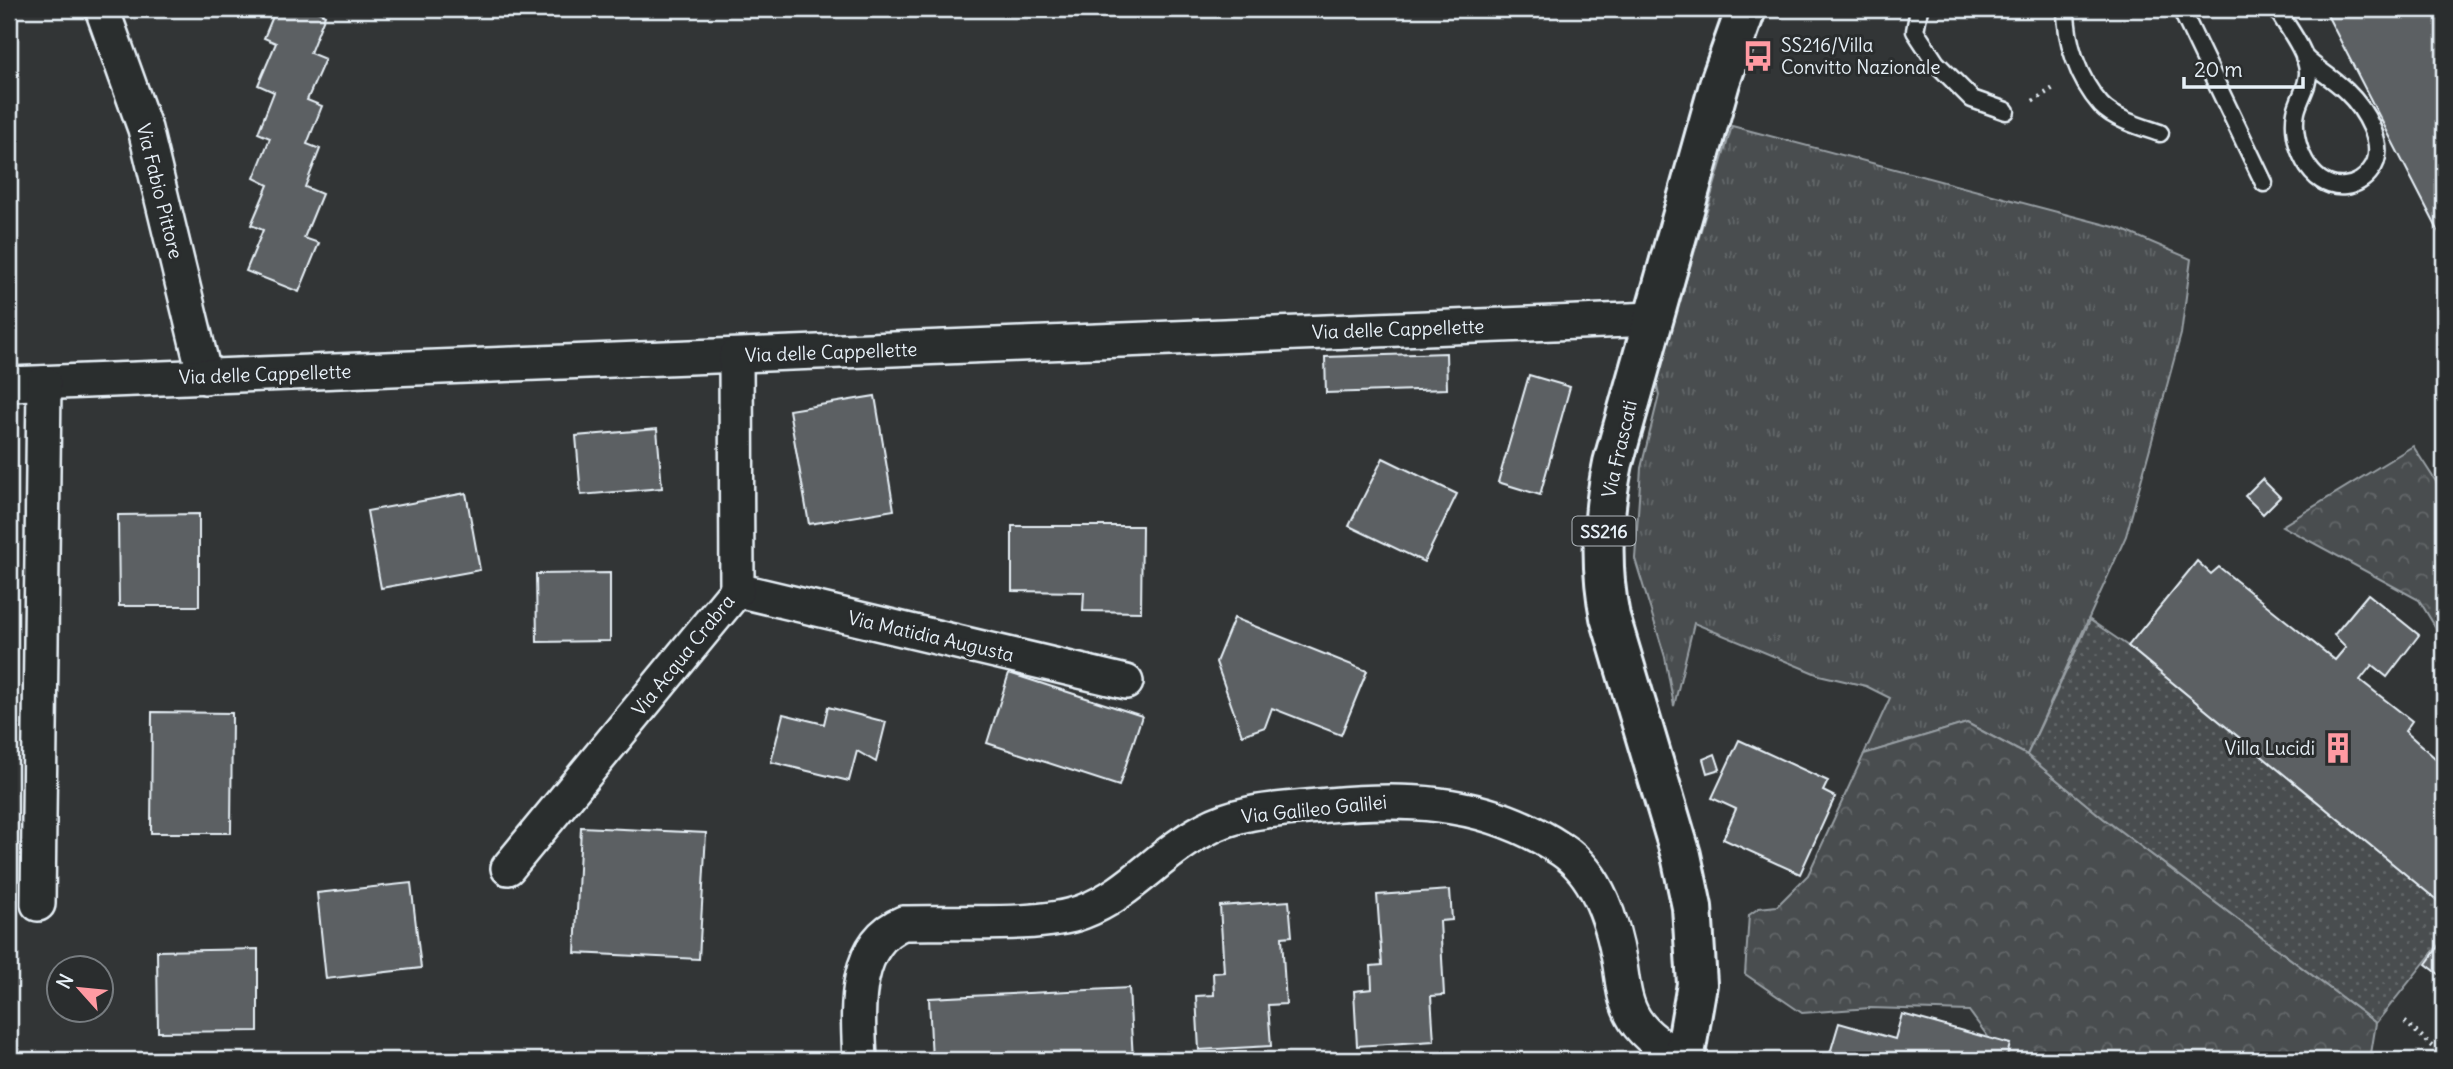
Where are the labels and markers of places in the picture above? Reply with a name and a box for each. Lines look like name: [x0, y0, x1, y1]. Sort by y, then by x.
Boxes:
place label: SS216/Villa Convitto Nazionale: [1781, 33, 1941, 79]
bus stop icon: SS216/Villa Convitto Nazionale: [1741, 39, 1775, 73]
building icon: Villa Lucidi: [2321, 731, 2355, 765]
place label: Villa Lucidi: [2225, 736, 2315, 760]

